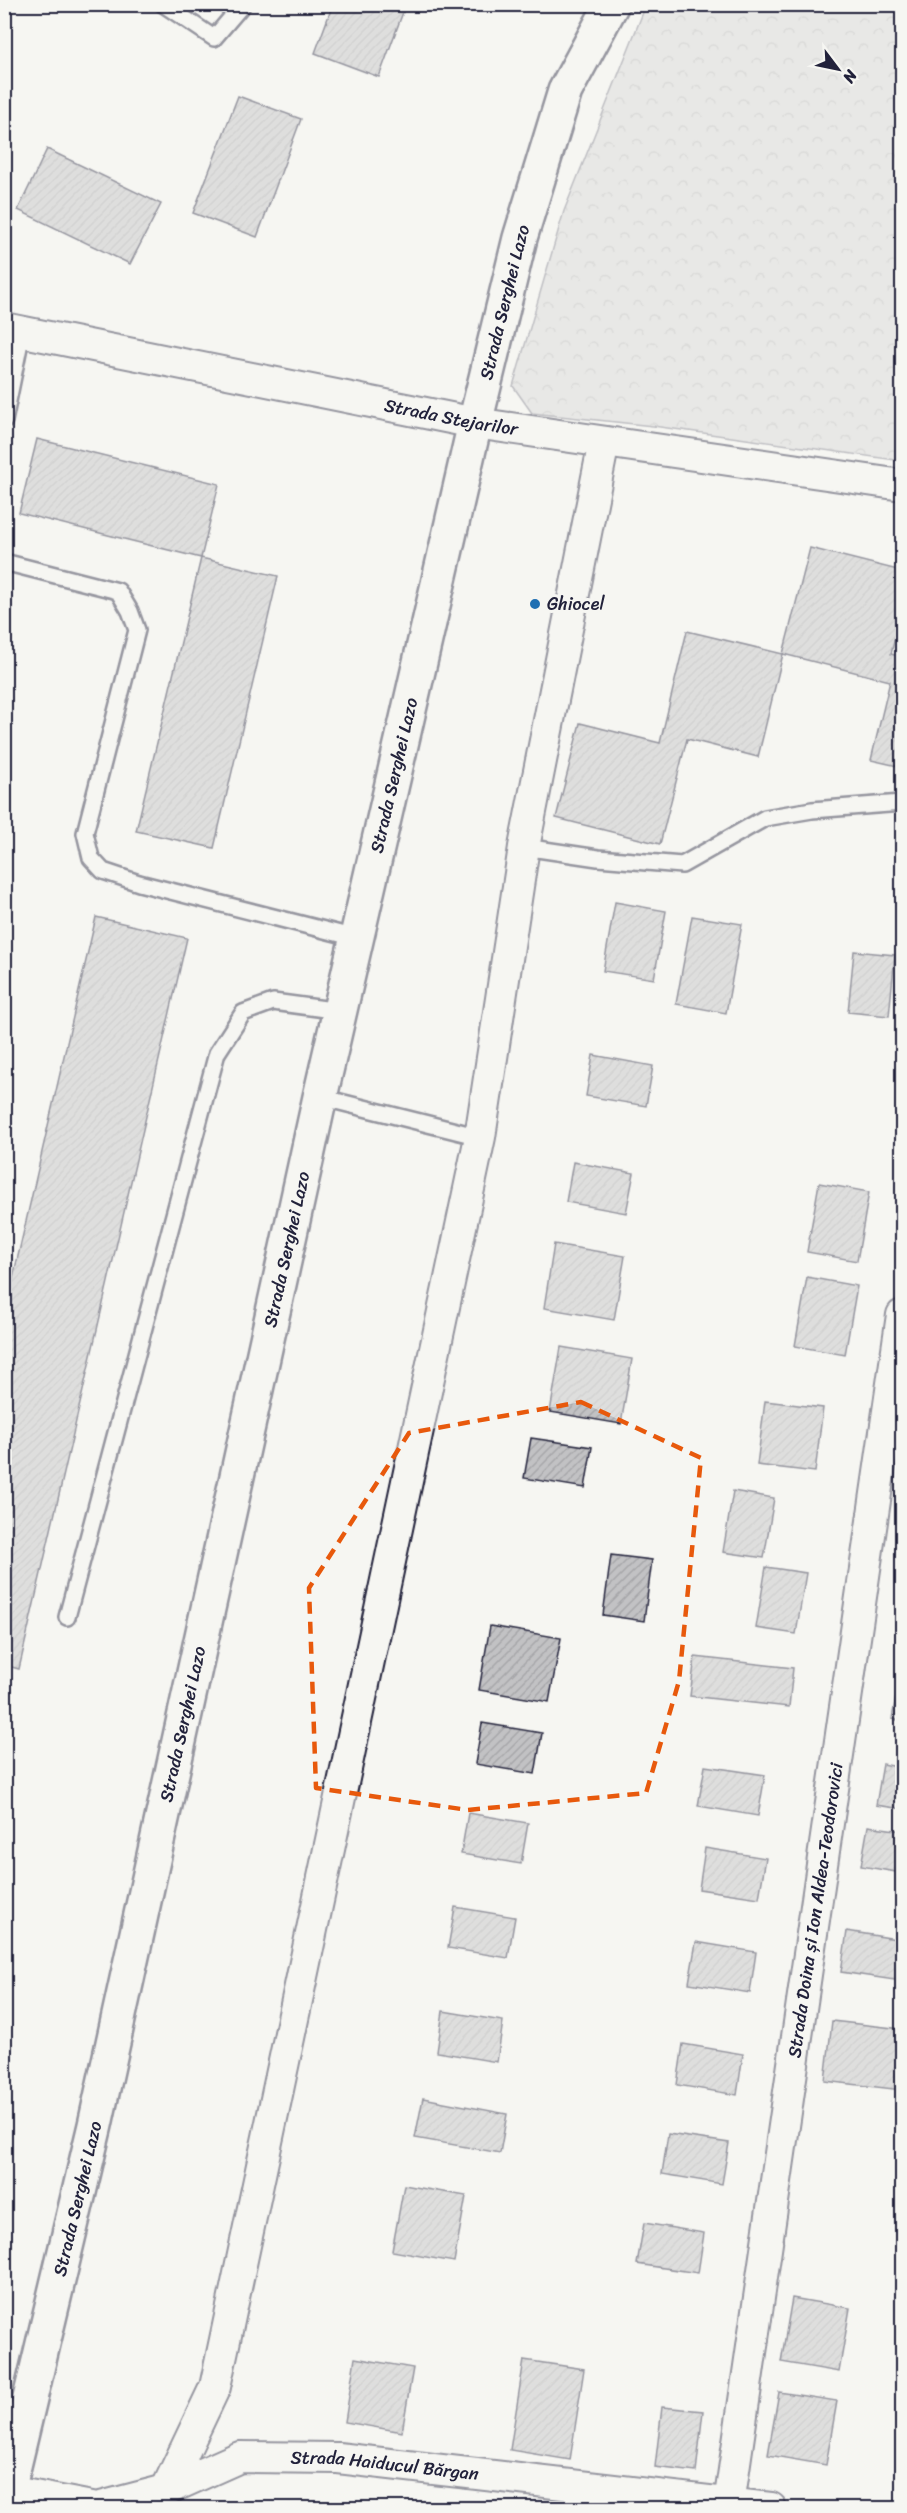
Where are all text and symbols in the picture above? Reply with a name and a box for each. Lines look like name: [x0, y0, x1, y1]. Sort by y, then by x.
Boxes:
north arrow: [808, 39, 868, 99]
text: N: [835, 63, 866, 90]
street label: Strada Serghei Lazo: [470, 220, 539, 383]
street label: Strada Stejarilor: [381, 389, 522, 445]
place label: Ghiocel: [547, 588, 605, 620]
marker: Ghiocel: [528, 597, 542, 611]
street label: Strada Serghei Lazo: [361, 694, 427, 856]
street label: Strada Serghei Lazo: [254, 1168, 319, 1330]
street label: Strada Serghei Lazo: [150, 1643, 215, 1805]
street label: Strada Doina și Ion Aldea-Teodorovici: [778, 1760, 853, 2060]
street label: Strada Serghei Lazo: [44, 2118, 111, 2280]
street label: Strada Haiducul Bărgan: [290, 2442, 481, 2490]

